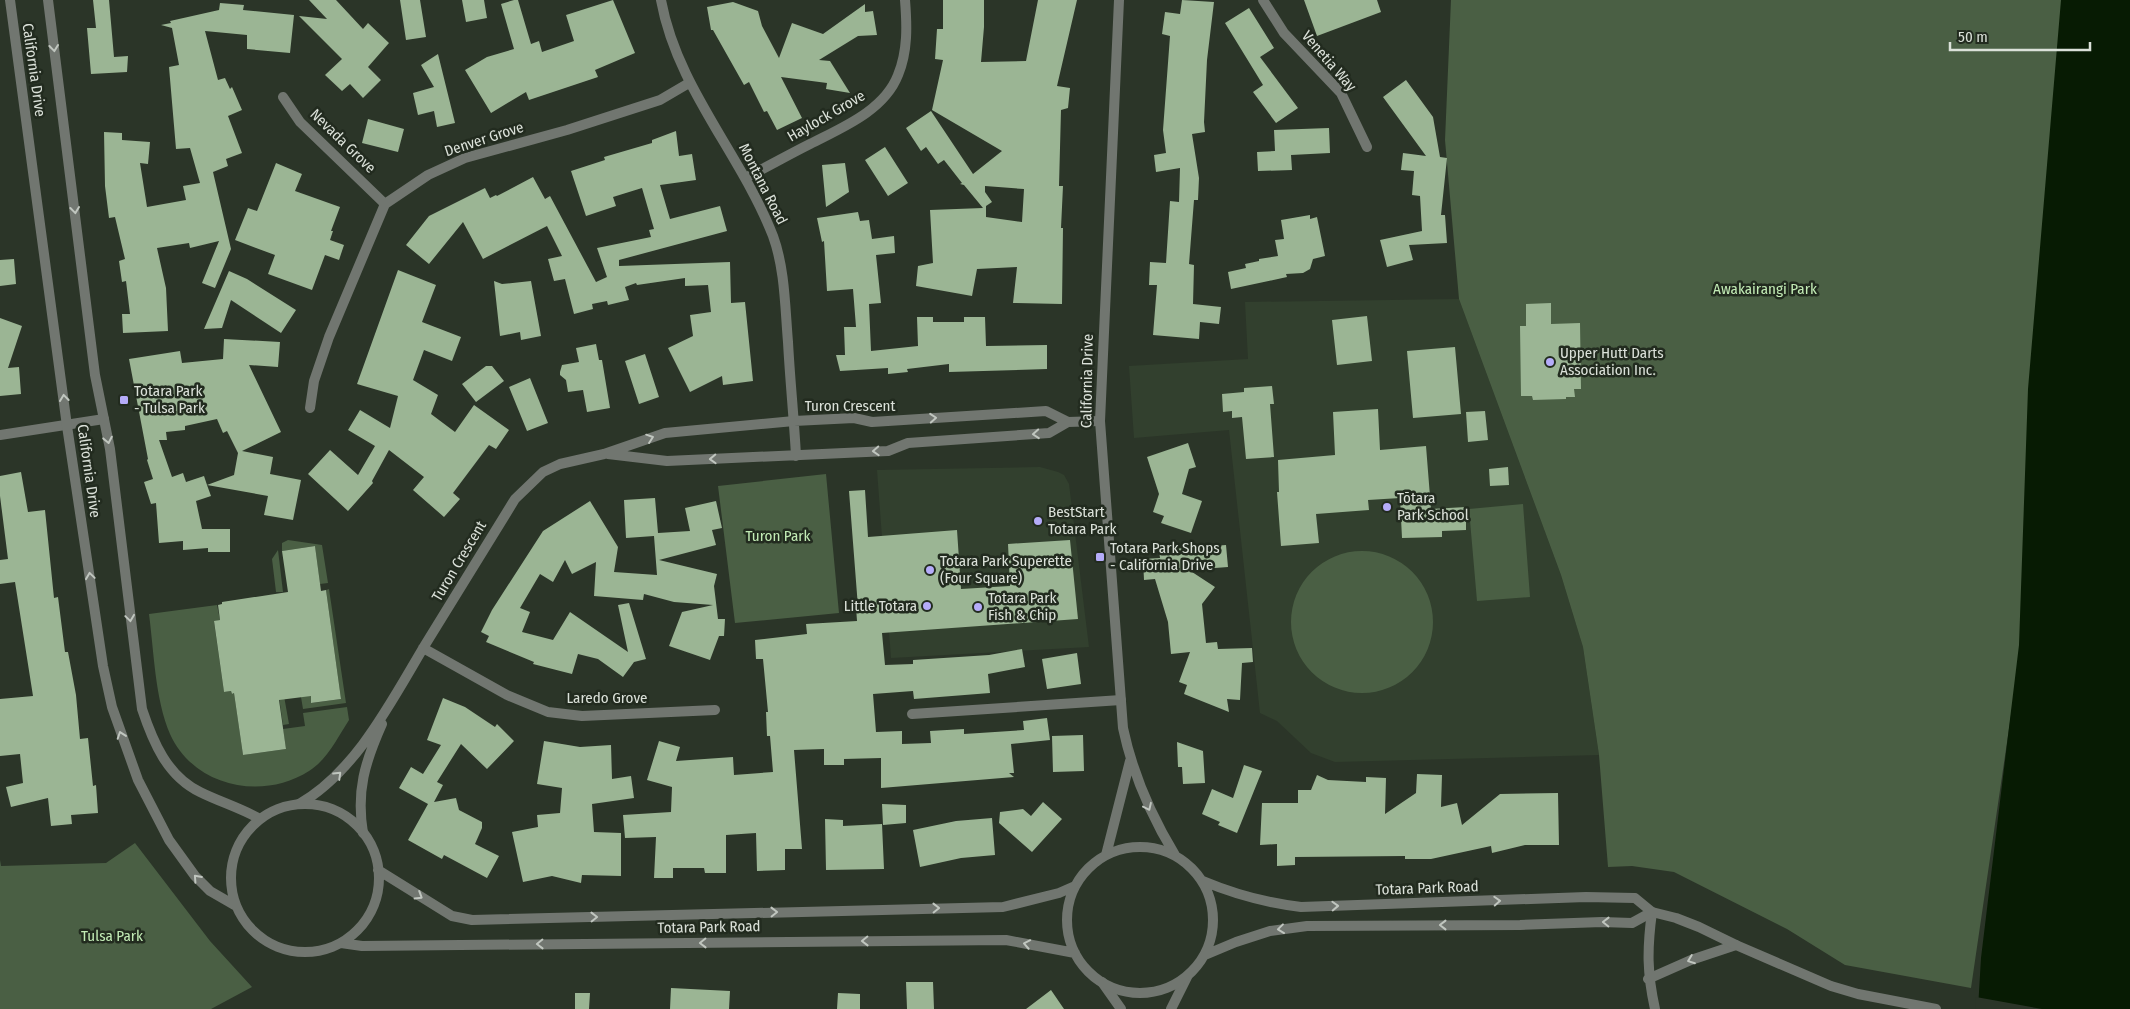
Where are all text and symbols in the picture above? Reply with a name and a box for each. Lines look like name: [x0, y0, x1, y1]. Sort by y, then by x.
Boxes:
scale bar: [1950, 20, 2090, 52]
street label: California Drive: [19, 22, 49, 118]
street label: Venetia Way: [1298, 27, 1360, 95]
text: 50 m: [1958, 28, 1988, 46]
one-way arrow: [48, 45, 59, 53]
street label: Haylock Grove: [784, 86, 868, 146]
street label: Nevada Grove: [306, 105, 380, 177]
street label: Denver Grove: [442, 118, 526, 160]
street label: Montana Road: [735, 140, 791, 228]
one-way arrow: [69, 206, 80, 214]
park label: Awakairangi Park: [1713, 280, 1817, 298]
street label: California Drive: [1077, 334, 1097, 428]
place label: Upper Hutt Darts Association Inc.: [1560, 344, 1664, 379]
marker: Upper Hutt Darts Association Inc.: [1544, 356, 1556, 368]
place label: Totara Park - Tulsa Park: [134, 382, 205, 417]
one-way arrow: [59, 394, 70, 402]
marker: Totara Park - Tulsa Park: [118, 394, 130, 406]
street label: Turon Crescent: [805, 397, 895, 415]
one-way arrow: [930, 413, 938, 424]
street label: California Drive: [74, 423, 104, 519]
one-way arrow: [1032, 428, 1040, 439]
one-way arrow: [646, 434, 654, 444]
one-way arrow: [102, 435, 113, 444]
one-way arrow: [871, 446, 879, 457]
one-way arrow: [709, 454, 717, 465]
place label: Tōtara Park School: [1397, 489, 1469, 524]
marker: Tōtara Park School: [1381, 501, 1393, 513]
place label: BestStart Totara Park: [1048, 503, 1116, 538]
marker: BestStart Totara Park: [1032, 515, 1044, 527]
street label: Turon Crescent: [428, 517, 490, 605]
park label: Turon Park: [746, 527, 810, 545]
place label: Totara Park Shops - California Drive: [1110, 539, 1220, 574]
marker: Totara Park Shops - California Drive: [1094, 551, 1106, 563]
place label: Totara Park Superette (Four Square): [940, 552, 1072, 587]
marker: Totara Park Superette (Four Square): [924, 564, 936, 576]
one-way arrow: [85, 572, 95, 580]
place label: Totara Park Fish & Chip: [988, 589, 1056, 624]
place label: Little Totara: [844, 597, 917, 615]
marker: Little Totara: [921, 600, 933, 612]
marker: Totara Park Fish & Chip: [972, 601, 984, 613]
one-way arrow: [124, 614, 135, 622]
street label: Laredo Grove: [567, 689, 647, 707]
one-way arrow: [117, 731, 127, 740]
one-way arrow: [332, 772, 341, 781]
one-way arrow: [1142, 801, 1152, 810]
one-way arrow: [194, 874, 203, 883]
street label: Totara Park Road: [1375, 877, 1479, 899]
one-way arrow: [414, 890, 423, 900]
one-way arrow: [1494, 895, 1502, 906]
one-way arrow: [1332, 901, 1339, 911]
one-way arrow: [932, 903, 940, 913]
one-way arrow: [770, 907, 778, 918]
one-way arrow: [590, 912, 598, 922]
street label: Totara Park Road: [657, 917, 761, 937]
one-way arrow: [1602, 917, 1610, 927]
one-way arrow: [1439, 920, 1447, 930]
one-way arrow: [1277, 923, 1285, 934]
park label: Tulsa Park: [81, 927, 143, 945]
one-way arrow: [861, 936, 869, 946]
one-way arrow: [699, 937, 707, 948]
one-way arrow: [536, 939, 544, 949]
one-way arrow: [1023, 939, 1032, 949]
one-way arrow: [1687, 954, 1696, 964]

